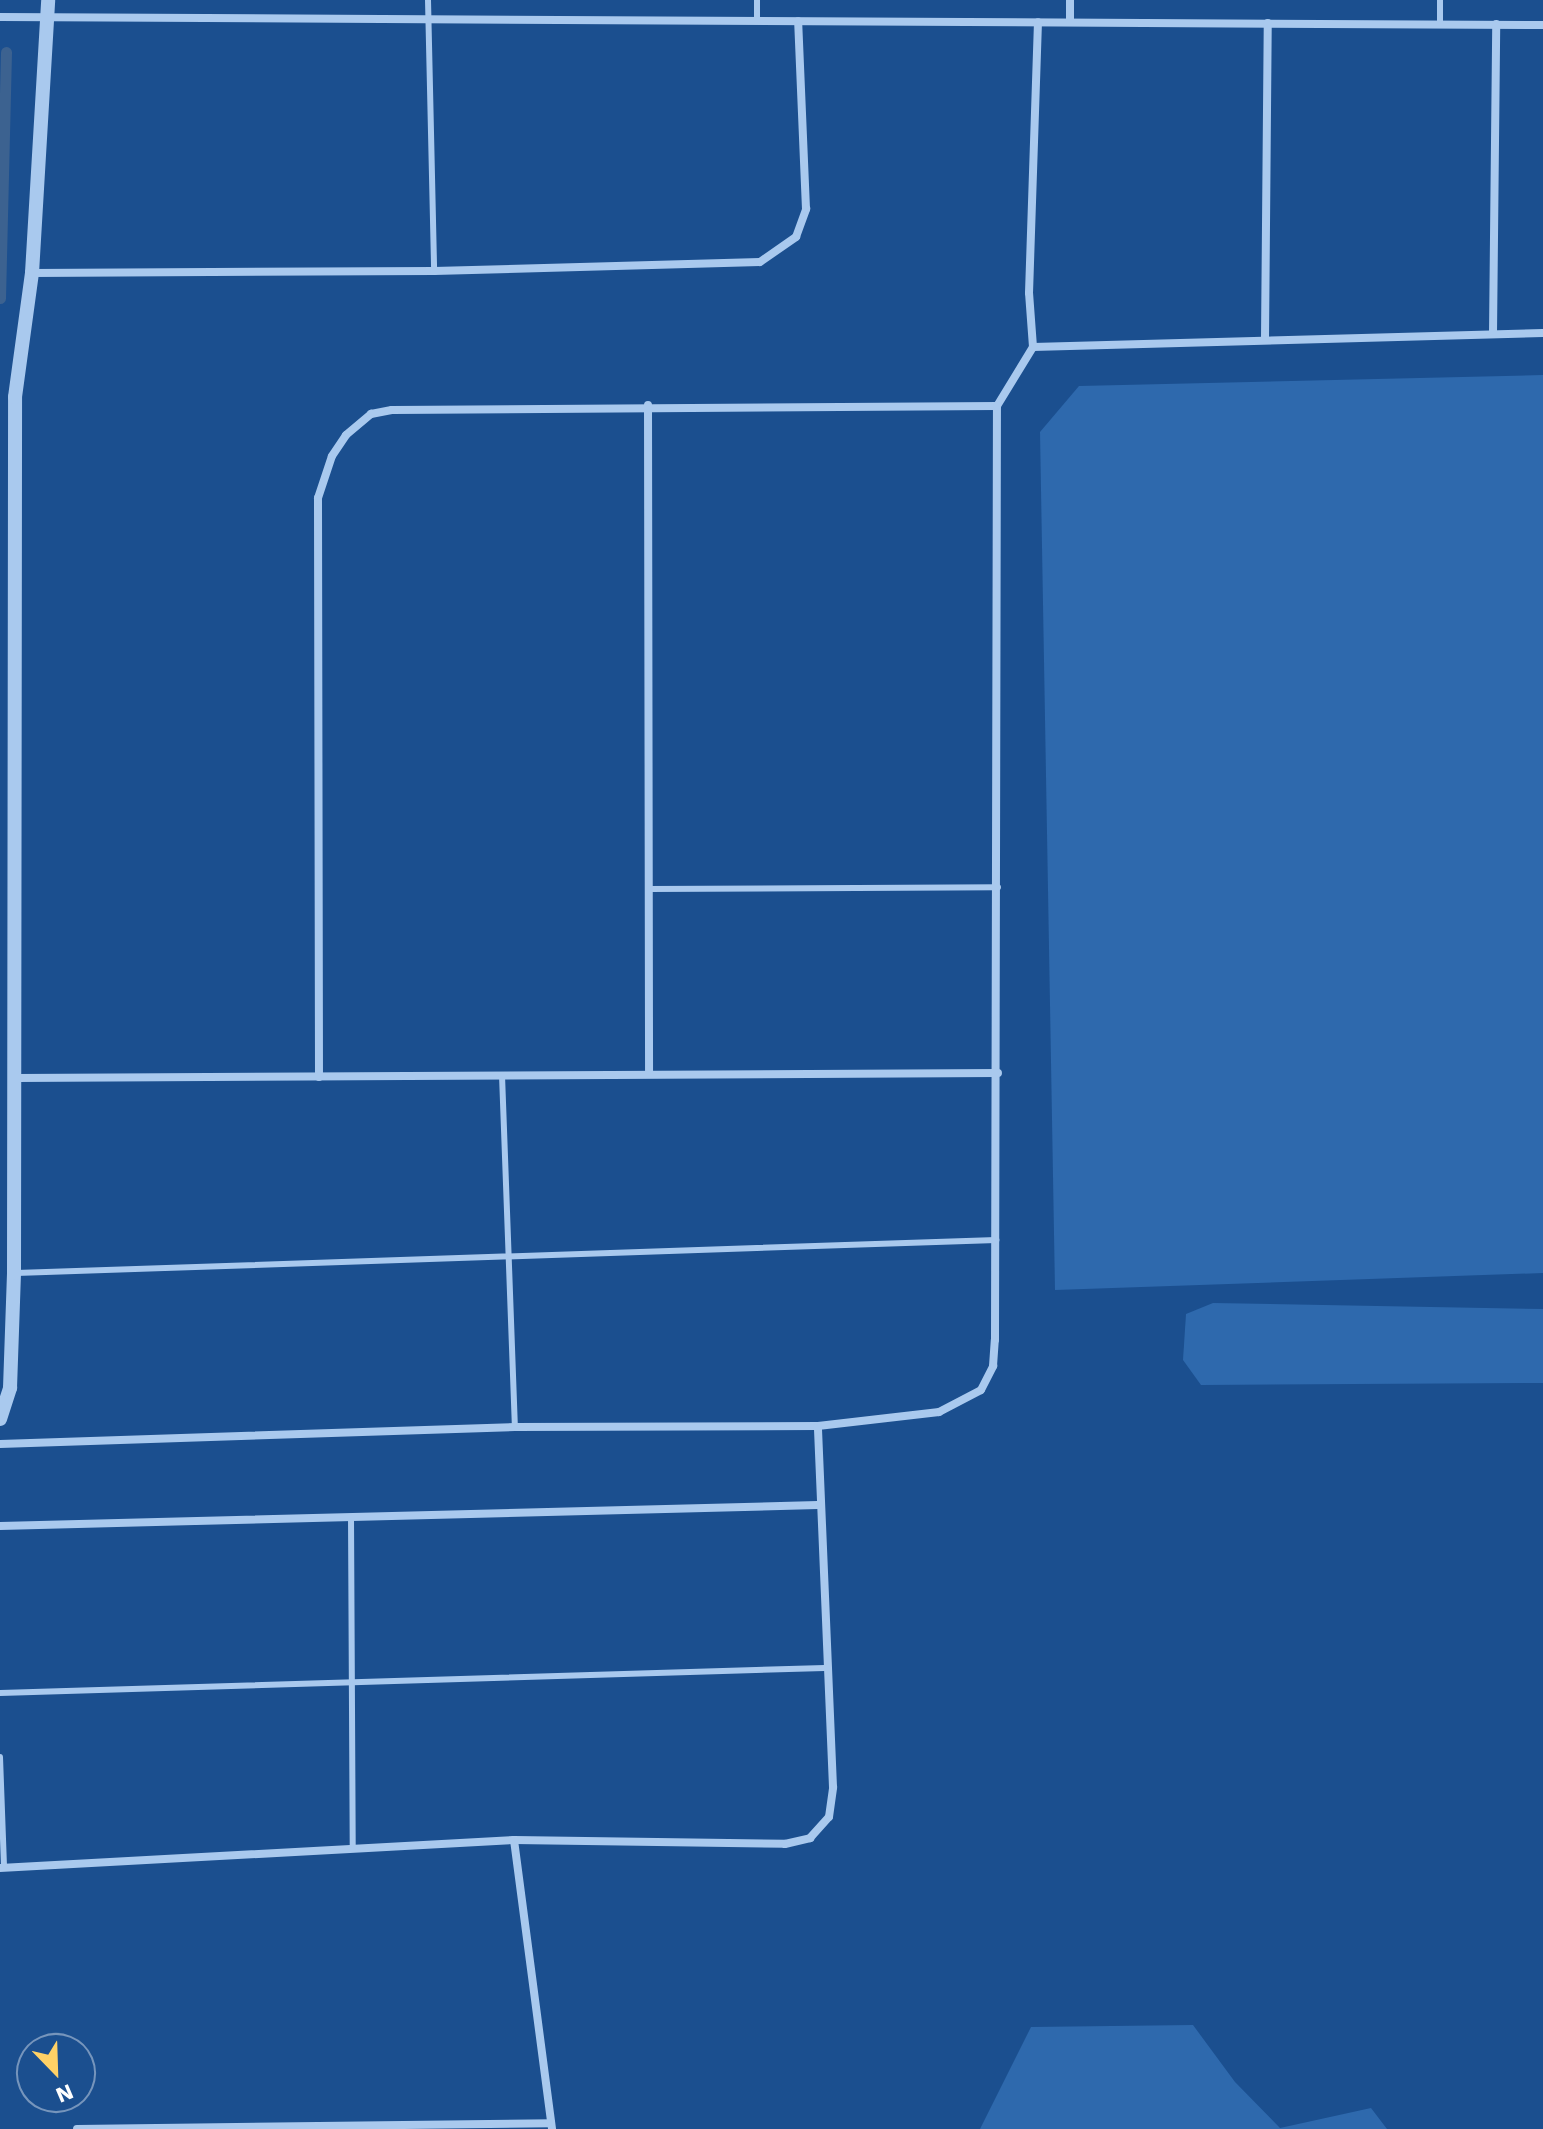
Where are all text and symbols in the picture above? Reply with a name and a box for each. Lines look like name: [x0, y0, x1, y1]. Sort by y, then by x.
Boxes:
north arrow: [16, 2033, 96, 2113]
text: N: [52, 2079, 77, 2108]

